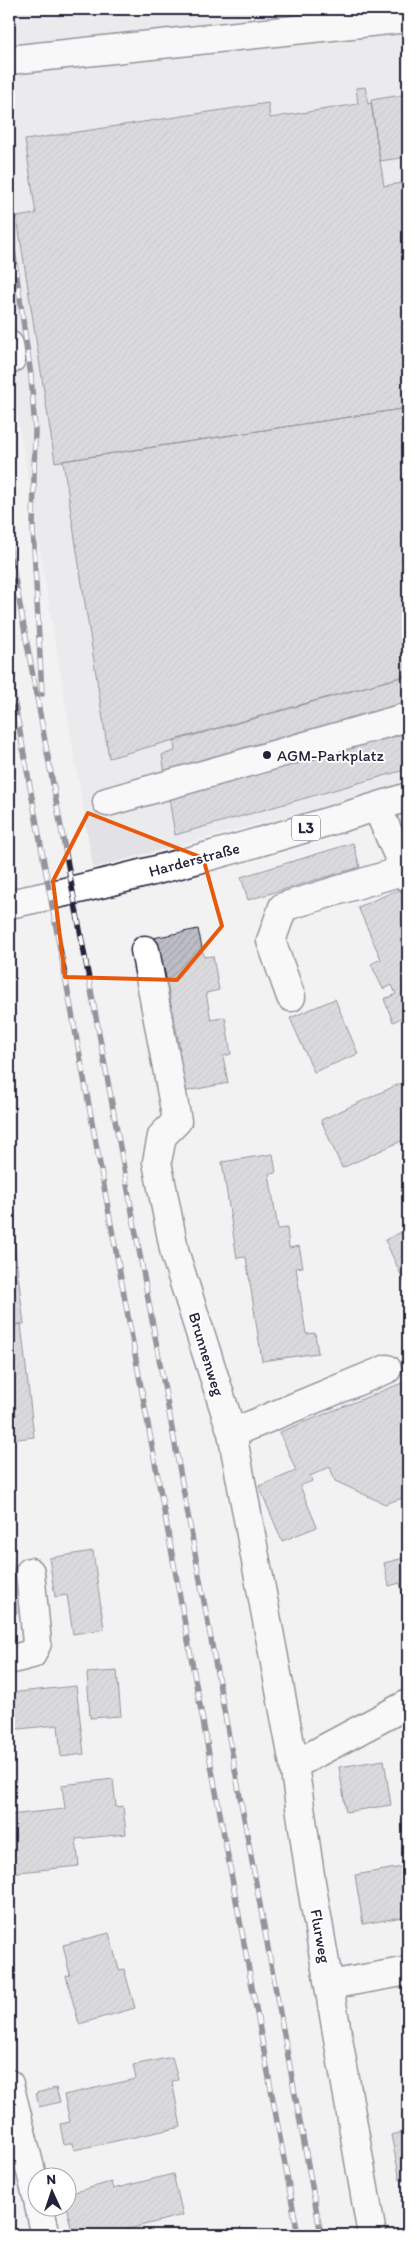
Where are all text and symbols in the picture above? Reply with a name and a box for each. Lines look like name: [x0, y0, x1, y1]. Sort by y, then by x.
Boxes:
place label: AGM-Parkplatz: [277, 746, 385, 765]
marker: AGM-Parkplatz: [261, 749, 273, 761]
road number: L3: [292, 816, 320, 840]
street label: Harderstraße: [147, 838, 242, 881]
street label: Brunnenweg: [185, 1310, 228, 1399]
street label: Flurweg: [306, 1908, 335, 1965]
north arrow: [28, 2166, 78, 2216]
text: N: [46, 2171, 57, 2188]

